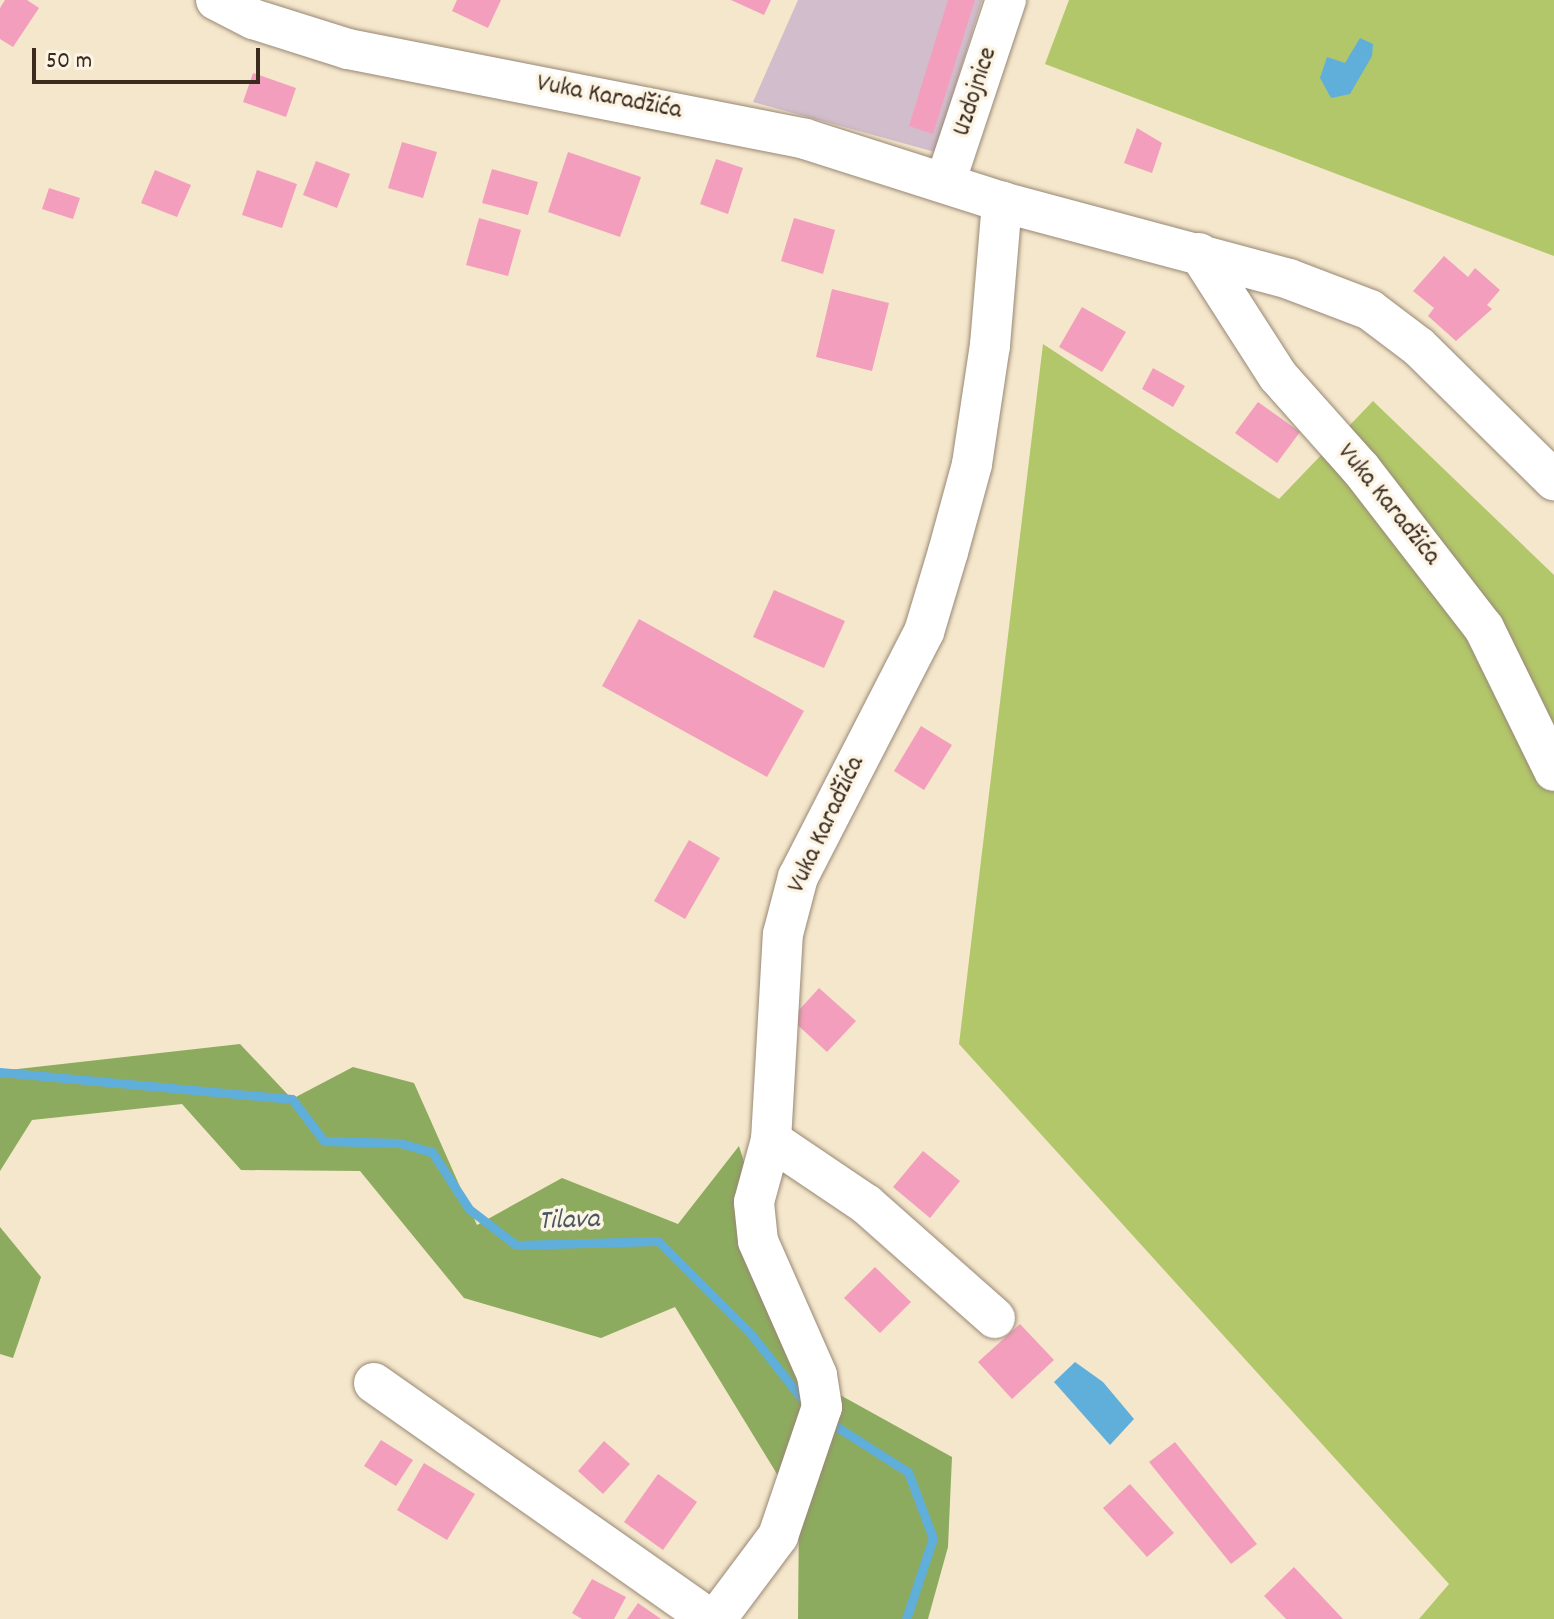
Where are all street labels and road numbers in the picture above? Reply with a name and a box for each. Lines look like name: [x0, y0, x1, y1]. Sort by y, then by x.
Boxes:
street label: Uzdojnice: [947, 44, 1005, 140]
street label: Vuka Karadžića: [534, 69, 684, 127]
street label: Vuka Karadžića: [1330, 438, 1446, 572]
street label: Vuka Karadžića: [782, 752, 872, 898]

